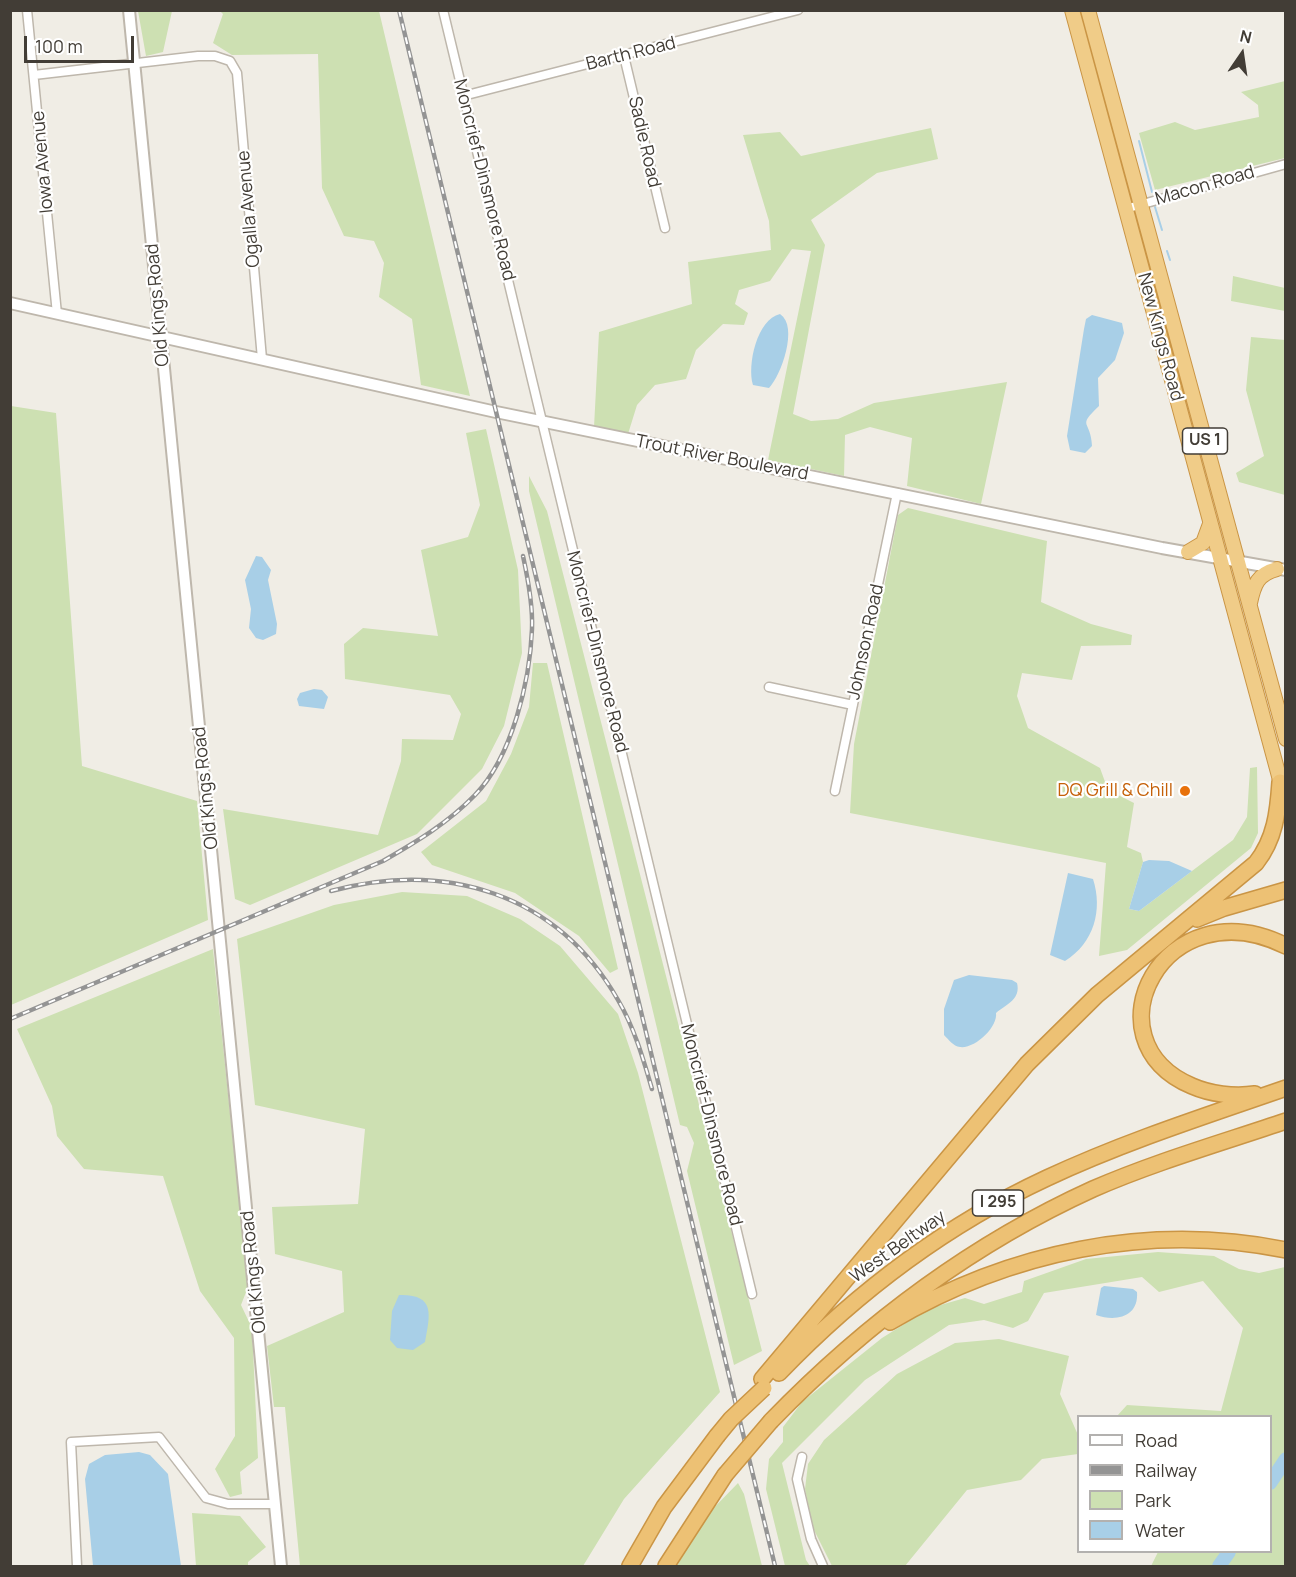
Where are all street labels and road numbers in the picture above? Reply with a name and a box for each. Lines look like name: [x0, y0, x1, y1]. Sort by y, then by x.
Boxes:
street label: Barth Road: [584, 32, 678, 76]
street label: Moncrief-Dinsmore Road: [448, 77, 520, 283]
street label: Sadie Road: [623, 94, 665, 190]
street label: Iowa Avenue: [28, 110, 58, 214]
street label: Ogalla Avenue: [233, 150, 265, 268]
street label: Macon Road: [1153, 162, 1257, 210]
street label: Old Kings Road: [142, 243, 174, 367]
street label: New Kings Road: [1133, 271, 1187, 403]
road number: US 1: [1182, 428, 1228, 454]
street label: Trout River Boulevard: [634, 431, 810, 485]
street label: Moncrief-Dinsmore Road: [561, 549, 633, 755]
street label: Johnson Road: [843, 582, 889, 702]
street label: Old Kings Road: [189, 725, 223, 851]
street label: Moncrief-Dinsmore Road: [675, 1022, 747, 1228]
road number: I 295: [972, 1190, 1024, 1216]
street label: West Beltway: [846, 1206, 950, 1288]
street label: Old Kings Road: [237, 1209, 271, 1335]

